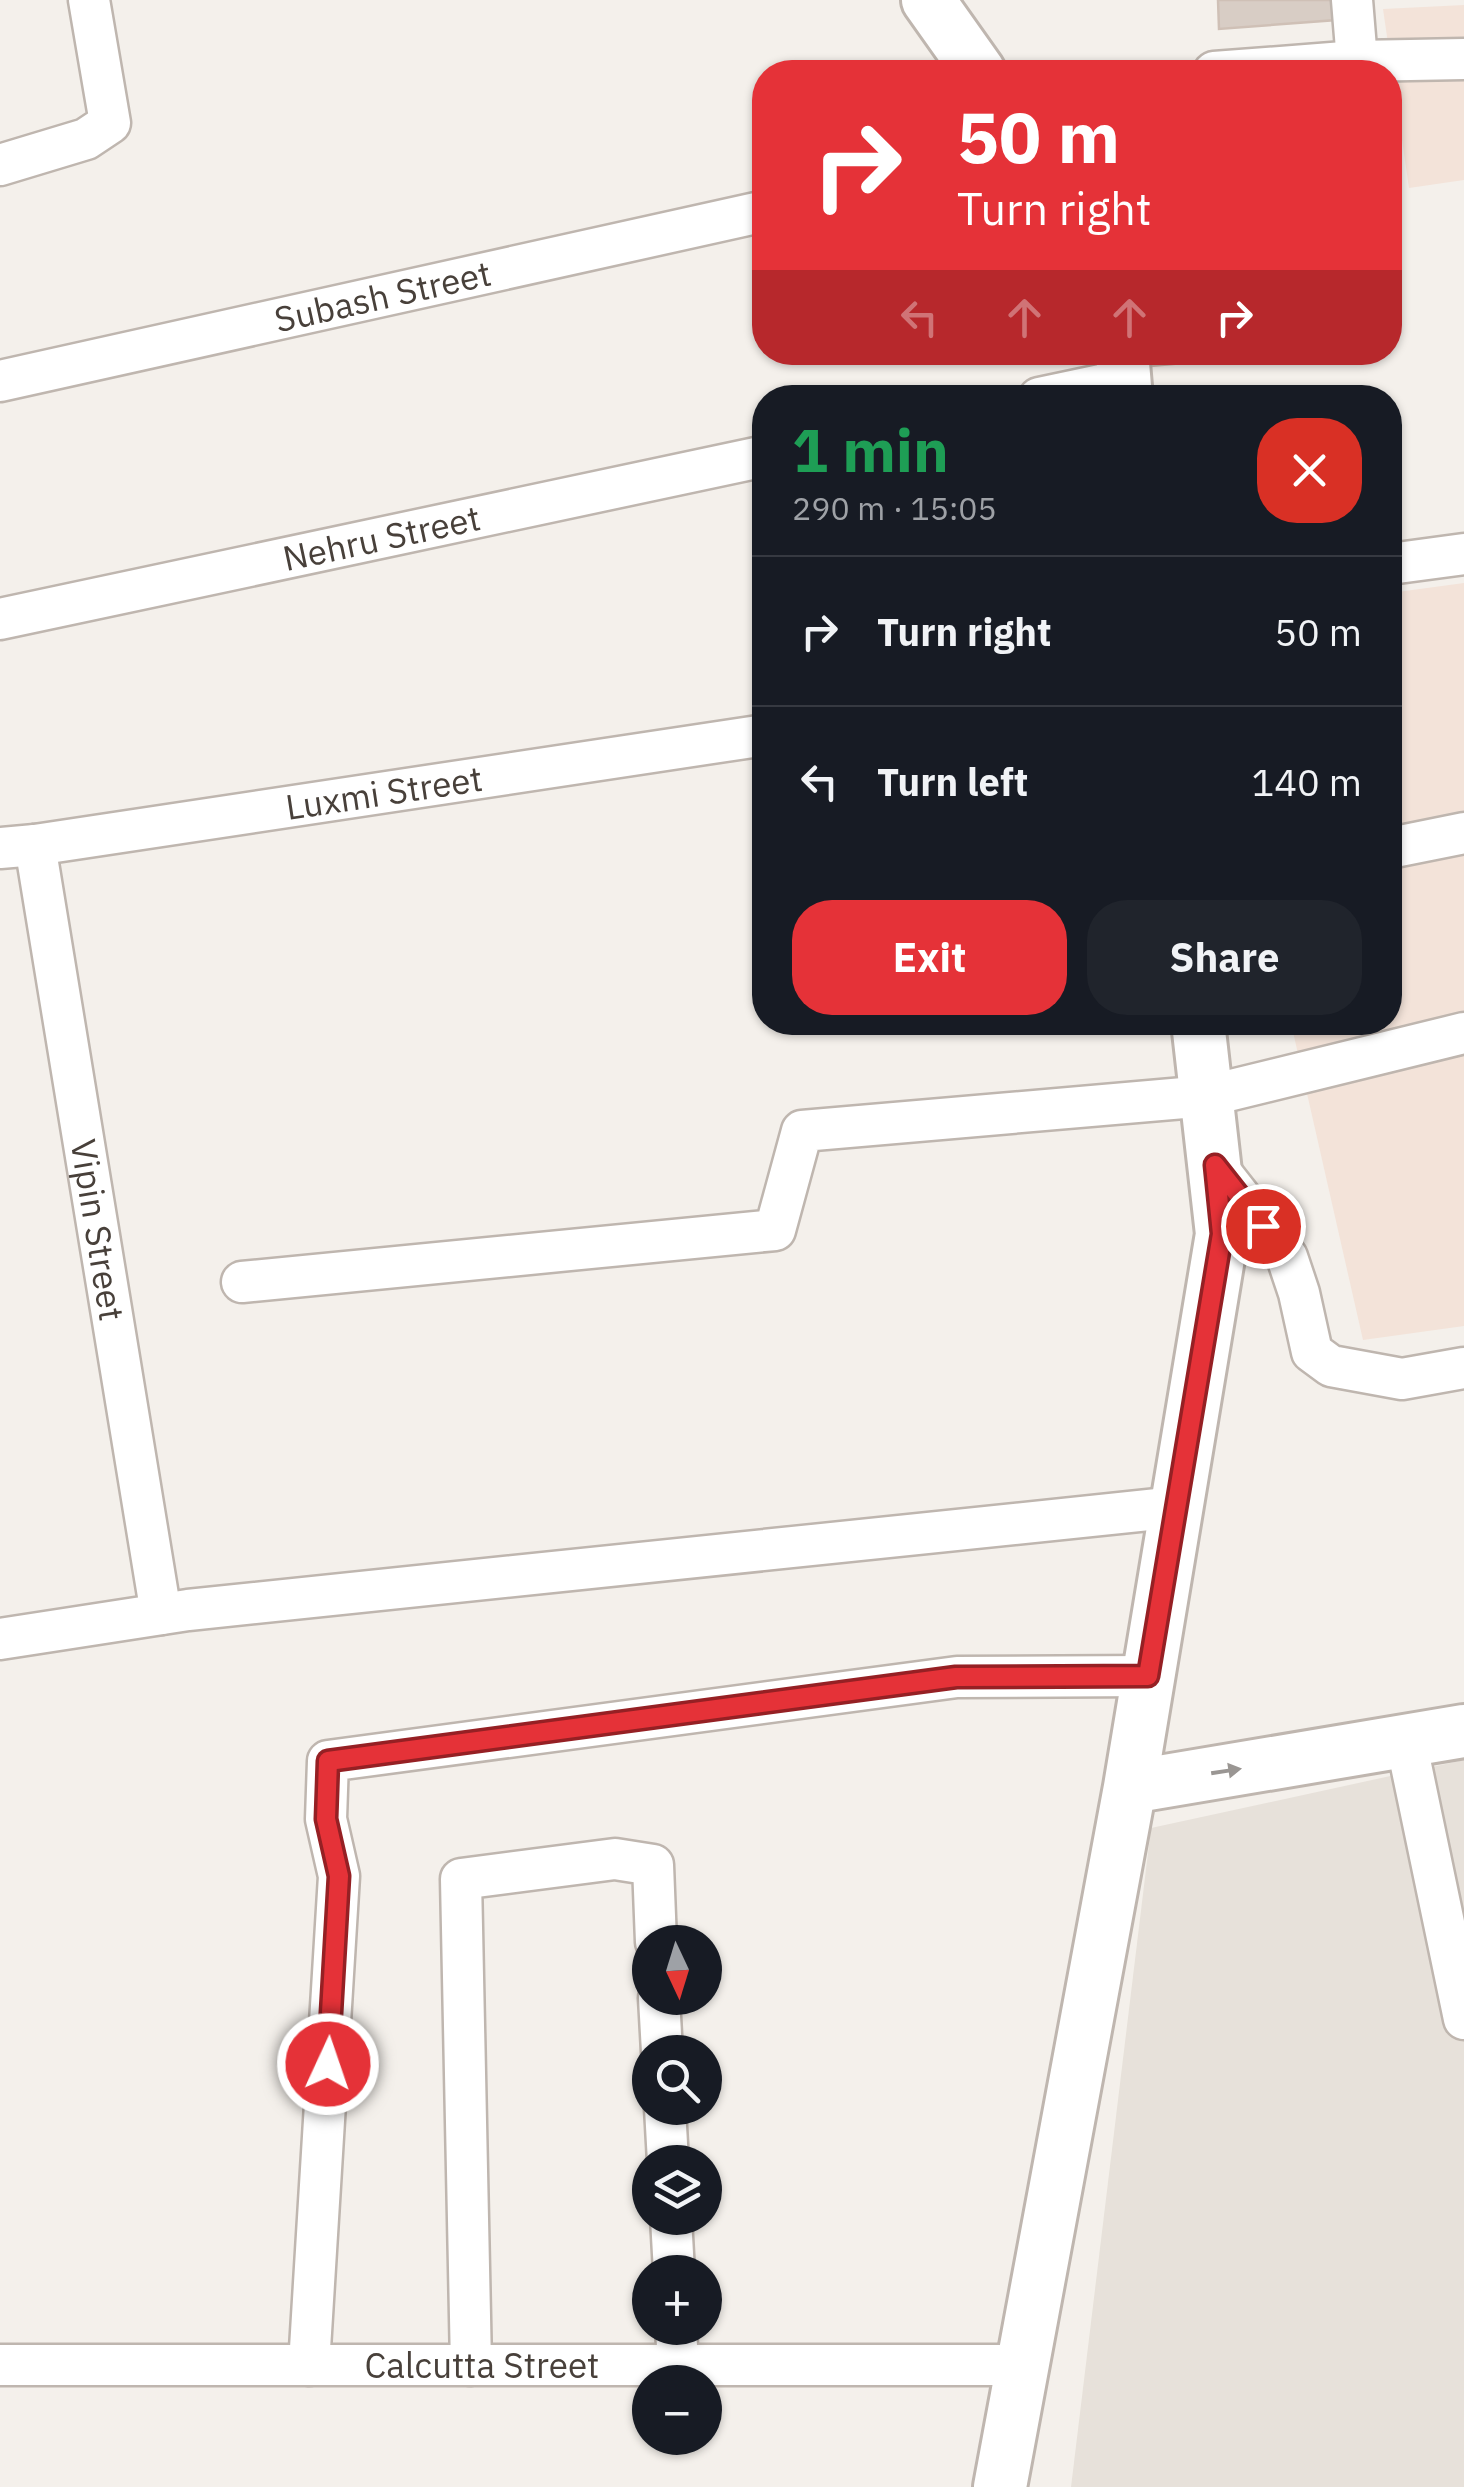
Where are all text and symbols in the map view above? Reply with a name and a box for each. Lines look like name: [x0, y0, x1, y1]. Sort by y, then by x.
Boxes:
text: 50 m: [957, 91, 1120, 182]
icon: right: [792, 100, 922, 230]
text: Turn right: [957, 179, 1152, 237]
street label: Subash Street: [270, 250, 495, 342]
icon: left: [892, 290, 947, 345]
icon: ahead: [997, 290, 1052, 345]
icon: ahead: [1102, 290, 1157, 345]
icon: right: [1207, 290, 1262, 345]
text: 1 min: [792, 410, 949, 489]
button: close: [1257, 418, 1362, 523]
text: 290 m · 15:05: [792, 487, 997, 529]
street label: Nehru Street: [278, 494, 484, 581]
icon: right: [792, 604, 847, 659]
text: Turn right: [877, 607, 1052, 656]
text: 50 m: [1274, 607, 1362, 656]
icon: left: [792, 754, 847, 809]
street label: Luxmi Street: [282, 755, 485, 830]
text: Turn left: [877, 757, 1028, 806]
text: 140 m: [1251, 757, 1362, 806]
button: Exit: [792, 900, 1067, 1015]
button: Share: [1087, 900, 1362, 1015]
street label: Vipin Street: [61, 1136, 136, 1324]
pin: [1221, 1184, 1306, 1269]
icon: arrive: [1236, 1199, 1291, 1254]
one-way arrow: [1211, 1763, 1242, 1778]
north arrow: [632, 1925, 722, 2015]
map controls: [632, 1925, 722, 2455]
position arrow: [276, 2012, 380, 2116]
button: search: [632, 2035, 722, 2125]
button: layers: [632, 2145, 722, 2235]
button: +: [632, 2255, 722, 2345]
street label: Calcutta Street: [365, 2342, 599, 2388]
button: −: [632, 2365, 722, 2455]

